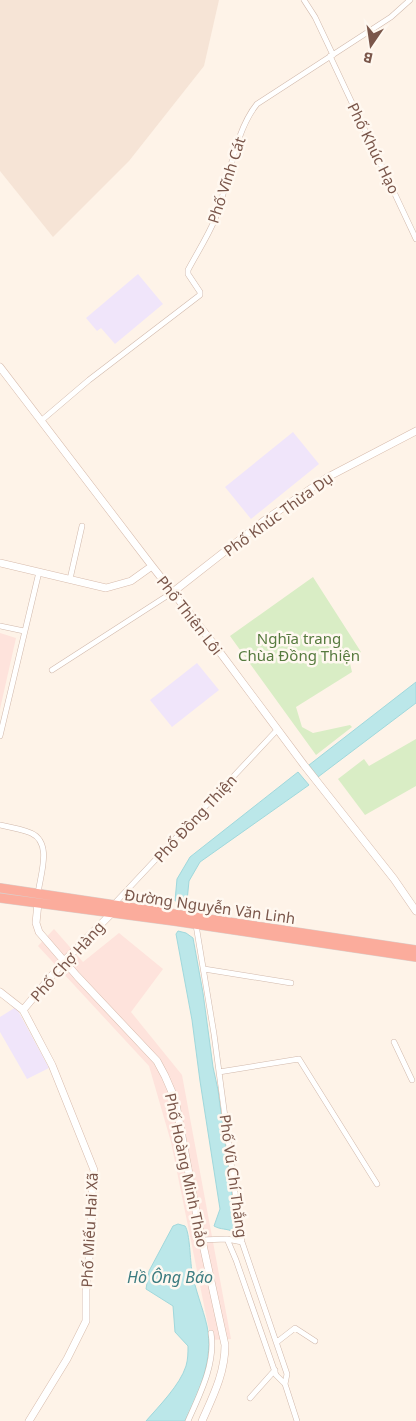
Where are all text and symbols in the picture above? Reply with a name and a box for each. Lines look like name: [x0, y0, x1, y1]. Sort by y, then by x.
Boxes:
north arrow: [346, 20, 396, 70]
text: B: [361, 48, 375, 68]
street label: Phố Khúc Hạo: [343, 99, 405, 197]
street label: Phố Vĩnh Cát: [203, 134, 250, 226]
street label: Phố Khúc Thừa Dụ: [219, 468, 337, 560]
street label: Phố Thiên Lôi: [153, 571, 227, 659]
park label: Nghĩa trang Chùa Đồng Thiện: [238, 628, 360, 665]
street label: Phố Đồng Thiện: [149, 770, 241, 866]
street label: Đường Nguyễn Văn Linh: [123, 884, 297, 928]
street label: Phố Chợ Hàng: [26, 917, 108, 1005]
street label: Phố Hoàng Minh Thảo: [161, 1091, 213, 1249]
street label: Phố Vũ Chí Thắng: [215, 1113, 253, 1239]
street label: Phố Miếu Hai Xã: [76, 1172, 102, 1288]
water label: Hồ Ông Báo: [127, 1266, 213, 1288]

